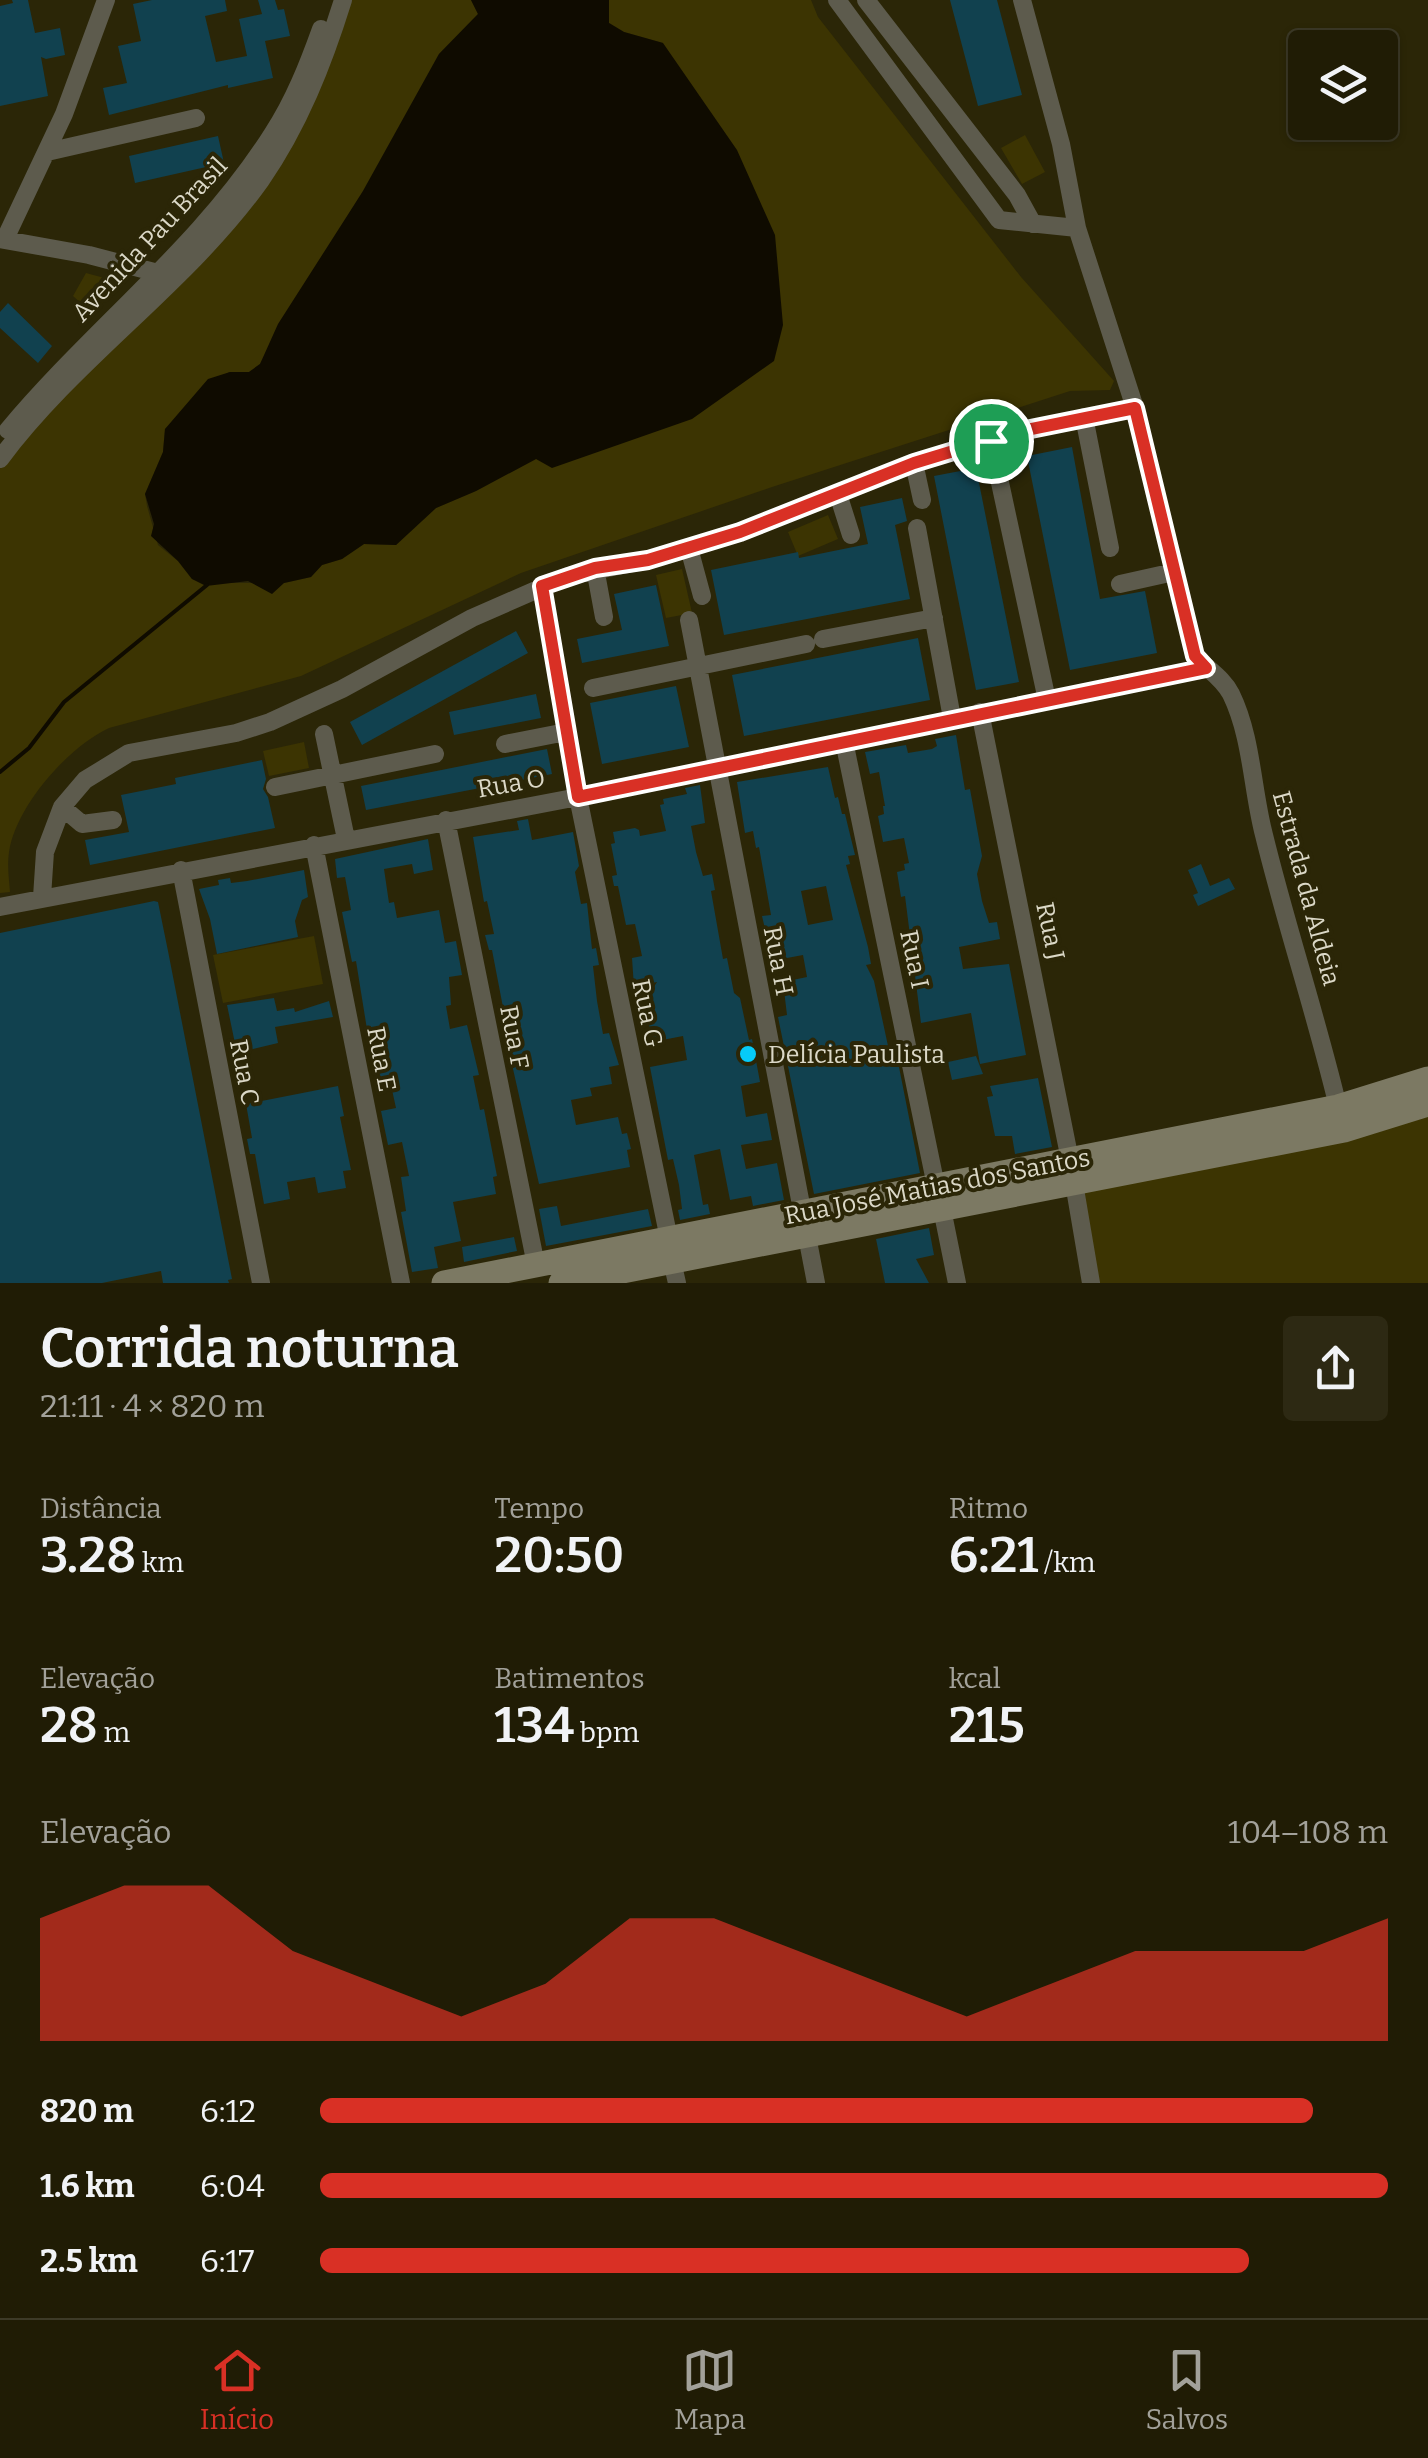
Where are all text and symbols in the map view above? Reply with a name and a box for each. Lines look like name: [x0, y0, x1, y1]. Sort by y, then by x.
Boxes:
map controls: [1288, 30, 1398, 140]
button: layers: [1288, 30, 1398, 140]
street label: Avenida Pau Brasil: [66, 151, 234, 328]
pin: [949, 399, 1034, 484]
icon: arrive: [964, 414, 1019, 469]
street label: Rua O: [475, 763, 548, 805]
street label: Estrada da Aldeia: [1266, 788, 1347, 989]
street label: Rua J: [1029, 899, 1071, 963]
street label: Rua H: [757, 924, 799, 998]
street label: Rua I: [893, 927, 935, 991]
street label: Rua G: [625, 977, 669, 1050]
street label: Rua F: [493, 1003, 535, 1072]
street label: Rua E: [360, 1024, 402, 1094]
street label: Rua C: [223, 1037, 265, 1108]
place label: Delícia Paulista: [768, 1040, 945, 1070]
marker: Delícia Paulista: [737, 1043, 759, 1065]
street label: Rua José Matias dos Santos: [782, 1143, 1093, 1231]
text: Corrida noturna: [40, 1316, 459, 1382]
button: share: [1283, 1316, 1388, 1421]
text: 21:11 · 4 × 820 m: [40, 1387, 264, 1425]
text: Distância: [40, 1492, 162, 1525]
text: Tempo: [494, 1492, 584, 1525]
text: Ritmo: [949, 1492, 1028, 1525]
text: 3.28: [40, 1525, 136, 1585]
text: 20:50: [494, 1525, 624, 1585]
text: 6:21: [949, 1525, 1038, 1585]
text: km: [136, 1546, 184, 1579]
text: /km: [1038, 1546, 1095, 1579]
text: Elevação: [40, 1662, 155, 1695]
text: Batimentos: [494, 1662, 645, 1695]
text: kcal: [949, 1662, 1001, 1695]
text: 28: [40, 1695, 98, 1755]
text: 134: [494, 1695, 574, 1755]
text: 215: [949, 1695, 1025, 1755]
text: m: [98, 1716, 130, 1749]
text: bpm: [574, 1716, 639, 1749]
text: Elevação: [40, 1813, 171, 1851]
text: 104–108 m: [1228, 1813, 1388, 1851]
text: 820 m: [40, 2092, 134, 2130]
text: 6:12: [200, 2092, 256, 2130]
text: 1.6 km: [40, 2167, 135, 2205]
text: 6:04: [200, 2167, 265, 2205]
text: 2.5 km: [40, 2242, 138, 2280]
text: 6:17: [200, 2242, 254, 2280]
tab: Início: [200, 2343, 274, 2436]
tab: Mapa: [674, 2343, 746, 2436]
tab: Salvos: [1145, 2343, 1228, 2436]

